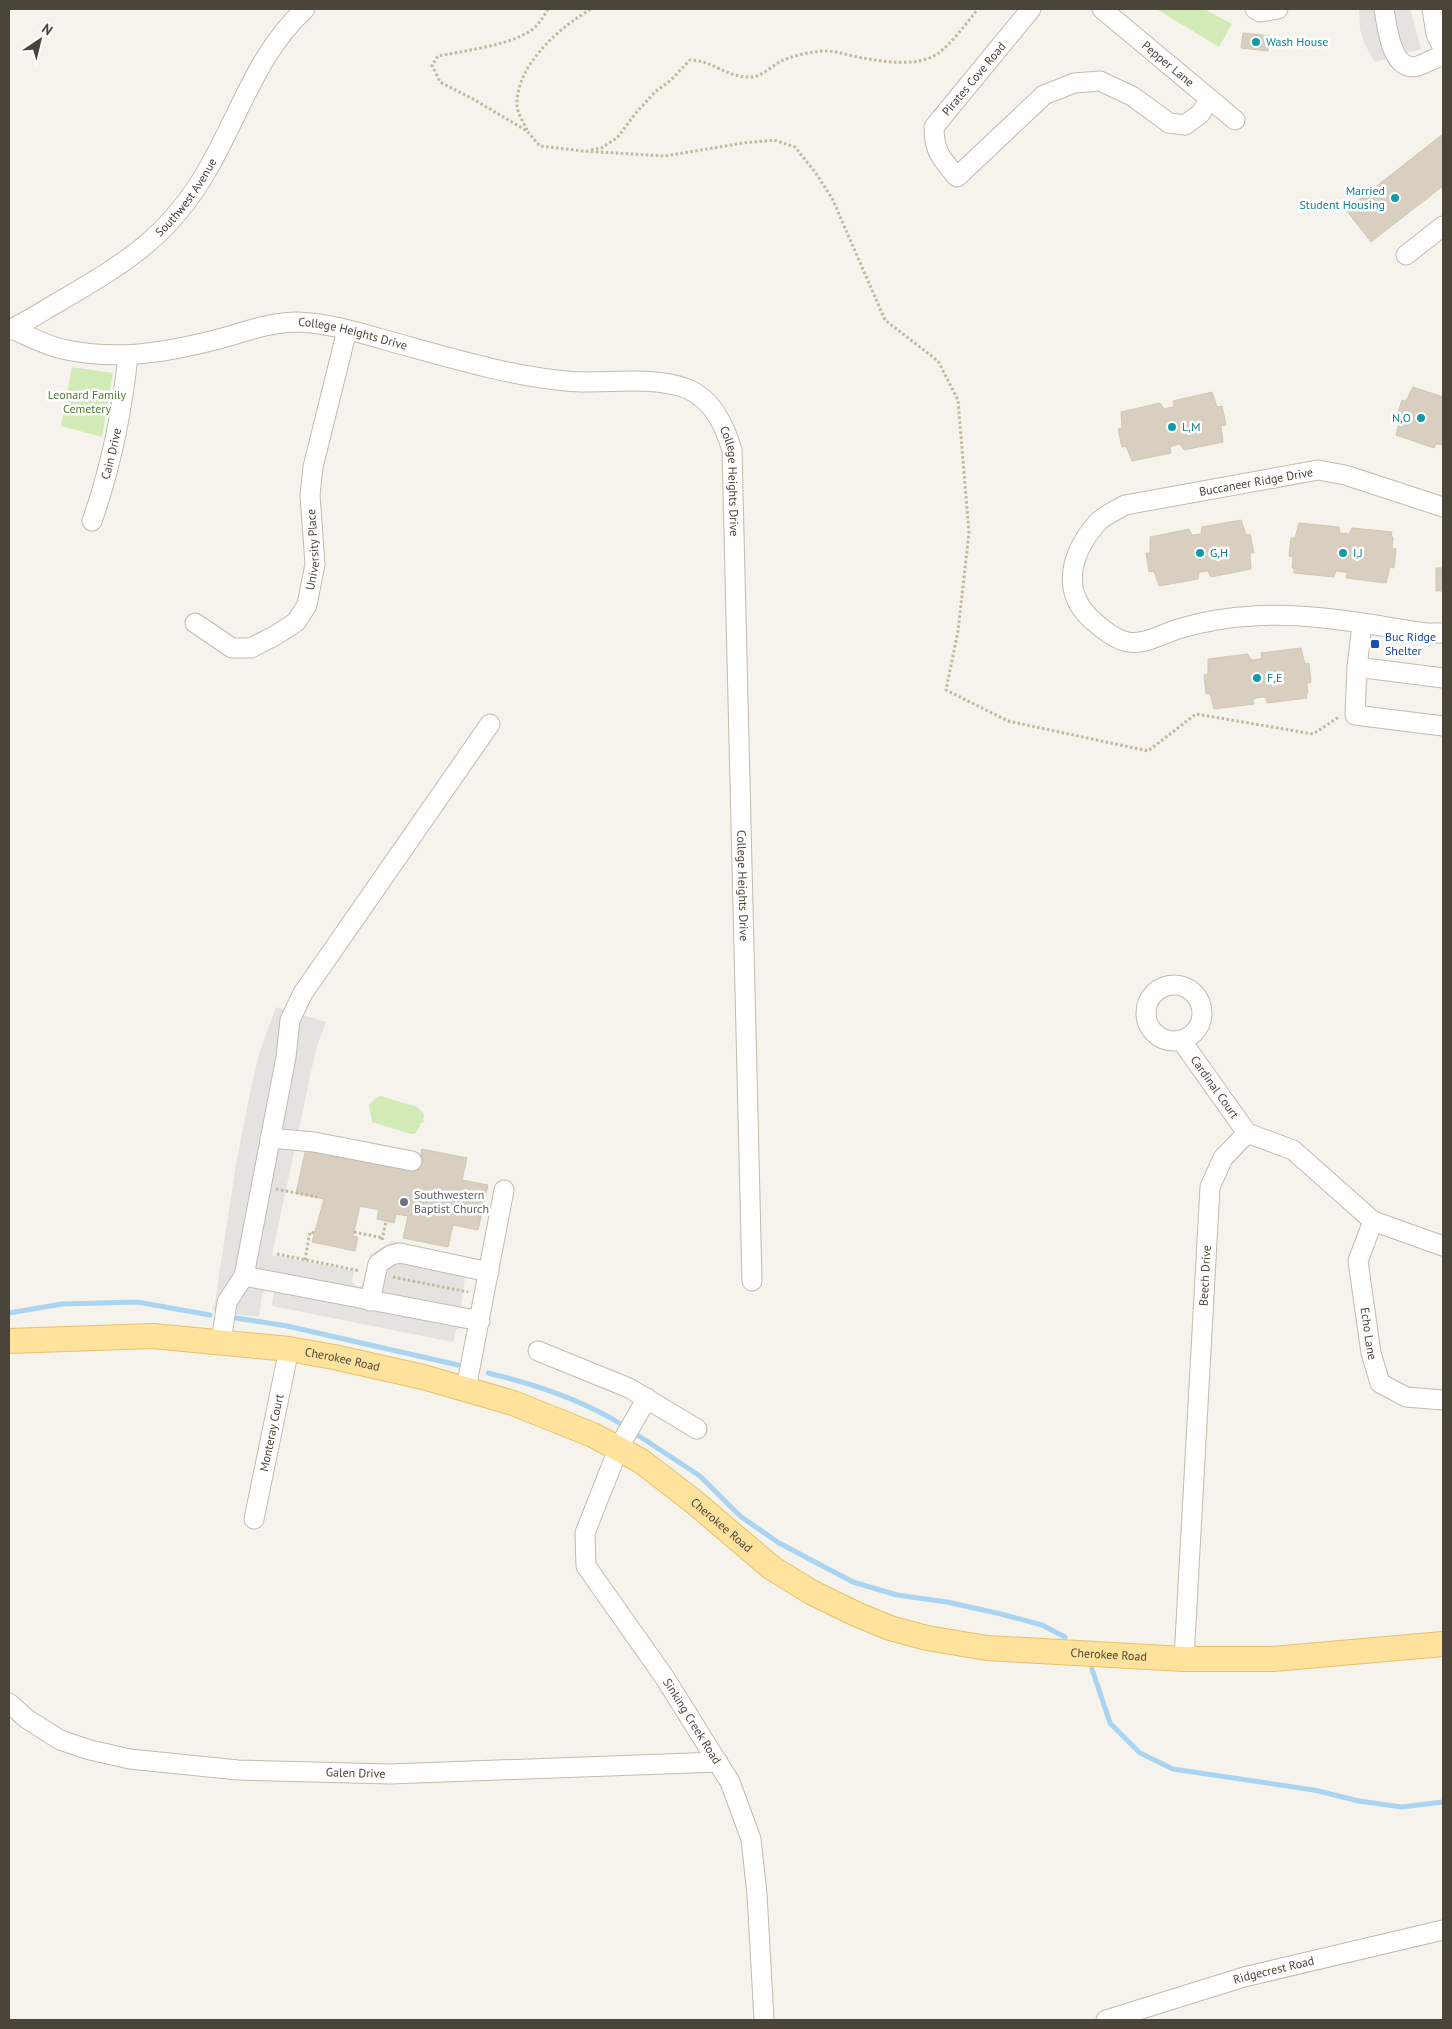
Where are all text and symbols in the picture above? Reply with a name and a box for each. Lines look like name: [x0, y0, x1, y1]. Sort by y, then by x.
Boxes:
north arrow: [15, 15, 65, 65]
text: N: [39, 19, 56, 39]
place label: Wash House: [1266, 34, 1328, 49]
marker: Wash House: [1250, 36, 1262, 48]
street label: Pepper Lane: [1139, 38, 1197, 90]
street label: Pirates Cove Road: [939, 39, 1009, 118]
street label: Southwest Avenue: [152, 155, 220, 239]
place label: Married Student Housing: [1299, 183, 1385, 212]
marker: Married Student Housing: [1389, 192, 1401, 204]
street label: College Heights Drive: [298, 314, 409, 353]
park label: Leonard Family Cemetery: [48, 387, 127, 416]
place label: N,O: [1392, 410, 1411, 425]
marker: N,O: [1415, 412, 1427, 424]
place label: L,M: [1182, 419, 1200, 434]
marker: L,M: [1166, 421, 1178, 433]
street label: College Heights Drive: [717, 423, 742, 537]
street label: Cain Drive: [97, 427, 124, 481]
street label: Buccaneer Ridge Drive: [1198, 464, 1314, 499]
street label: University Place: [302, 509, 322, 591]
place label: G,H: [1210, 545, 1228, 560]
place label: I,J: [1353, 545, 1363, 560]
marker: G,H: [1194, 547, 1206, 559]
marker: I,J: [1337, 547, 1349, 559]
place label: Buc Ridge Shelter: [1385, 629, 1436, 658]
marker: Buc Ridge Shelter: [1369, 638, 1381, 650]
place label: F,E: [1267, 670, 1282, 685]
marker: F,E: [1251, 672, 1263, 684]
street label: College Heights Drive: [734, 830, 752, 941]
street label: Cardinal Court: [1188, 1053, 1242, 1121]
place label: Southwestern Baptist Church: [414, 1187, 489, 1216]
marker: Southwestern Baptist Church: [398, 1196, 410, 1208]
street label: Beech Drive: [1195, 1245, 1214, 1306]
street label: Echo Lane: [1358, 1306, 1381, 1361]
street label: Cherokee Road: [304, 1344, 381, 1374]
street label: Monteray Court: [256, 1393, 287, 1473]
street label: Cherokee Road: [688, 1494, 756, 1555]
street label: Cherokee Road: [1070, 1645, 1147, 1664]
street label: Sinking Creek Road: [660, 1675, 725, 1767]
street label: Galen Drive: [326, 1764, 386, 1781]
street label: Ridgecrest Road: [1231, 1953, 1315, 1987]

